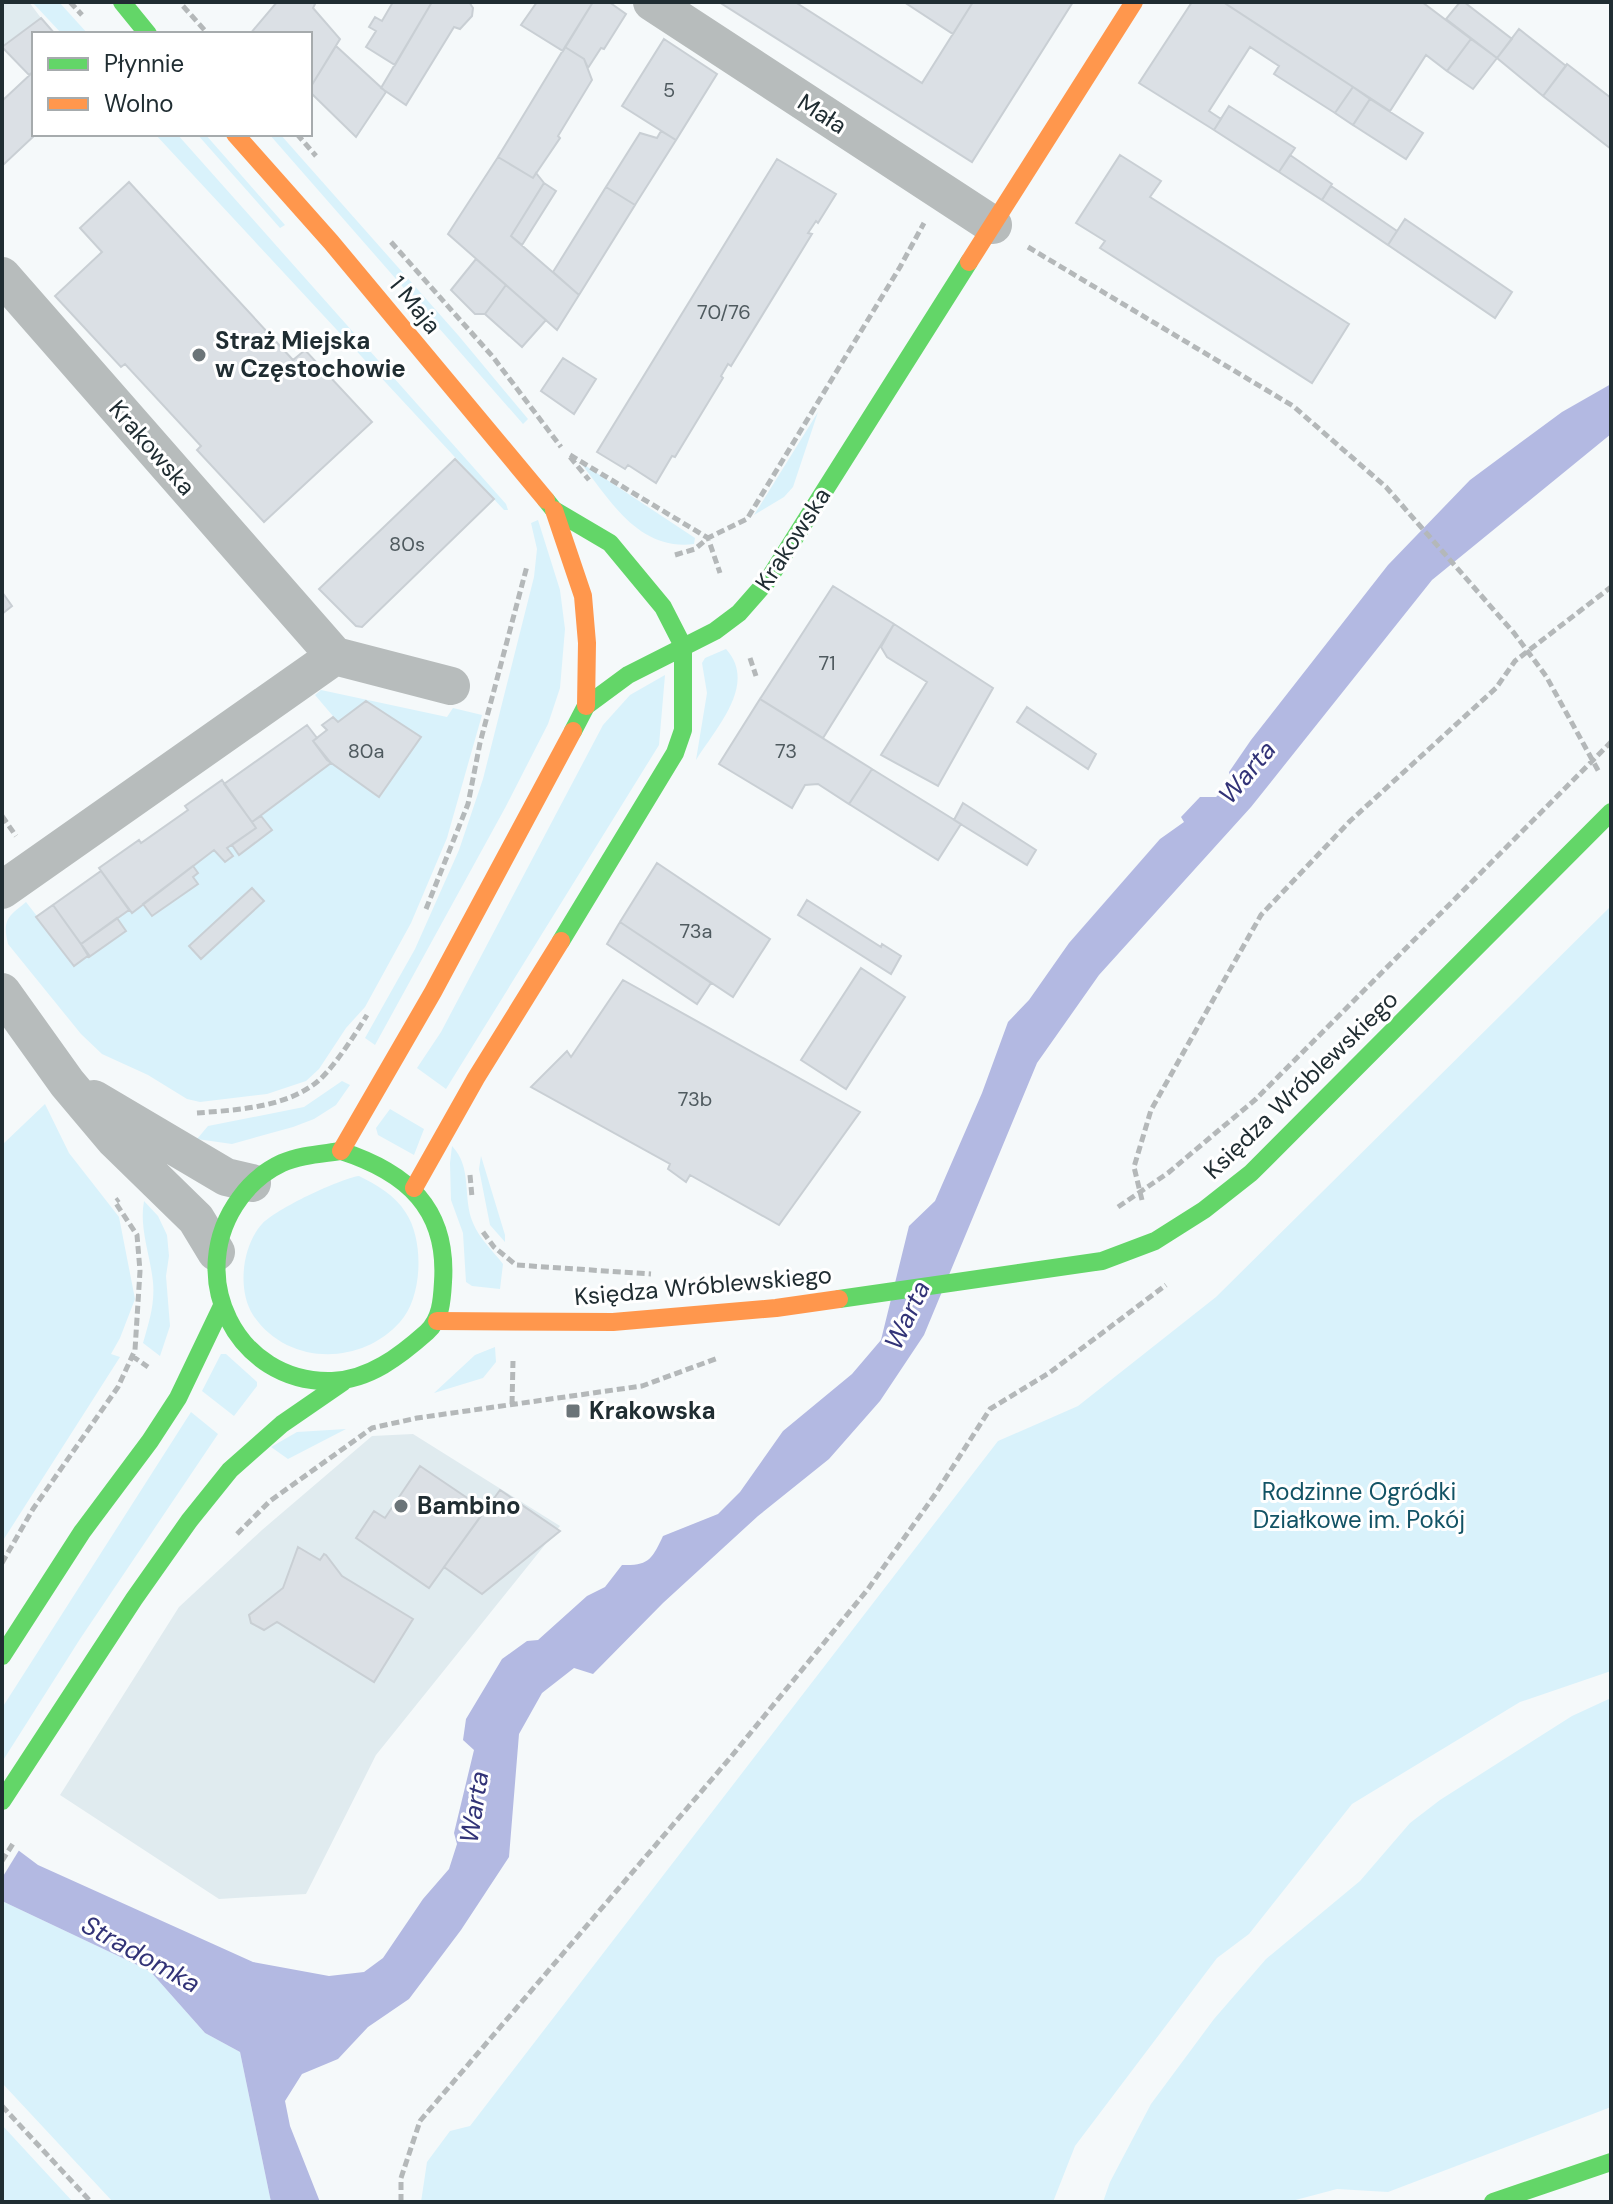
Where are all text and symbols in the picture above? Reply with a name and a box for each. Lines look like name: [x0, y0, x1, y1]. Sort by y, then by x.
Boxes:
legend: [32, 32, 312, 136]
text: Płynnie: [104, 48, 184, 79]
house number: 5: [663, 77, 675, 103]
street label: Mała: [792, 86, 853, 141]
text: Wolno: [104, 88, 174, 119]
street label: 1 Maja: [383, 269, 448, 340]
house number: 70/76: [697, 299, 751, 325]
place label: Straż Miejska w Częstochowie: [215, 325, 406, 384]
marker: Straż Miejska w Częstochowie: [190, 346, 208, 364]
street label: Krakowska: [102, 394, 202, 502]
street label: Krakowska: [748, 481, 837, 596]
house number: 80s: [389, 531, 425, 557]
house number: 71: [819, 650, 836, 676]
water label: Warta: [1211, 733, 1283, 811]
house number: 80a: [348, 738, 384, 764]
house number: 73: [775, 738, 797, 764]
house number: 73a: [680, 918, 712, 944]
street label: Księdza Wróblewskiego: [1197, 984, 1404, 1186]
house number: 73b: [678, 1086, 712, 1112]
street label: Księdza Wróblewskiego: [573, 1259, 833, 1312]
water label: Warta: [876, 1275, 938, 1355]
place label: Krakowska: [589, 1395, 716, 1426]
marker: Krakowska: [564, 1402, 582, 1420]
park label: Rodzinne Ogródki Działkowe im. Pokój: [1253, 1476, 1465, 1535]
place label: Bambino: [417, 1490, 521, 1521]
marker: Bambino: [392, 1497, 410, 1515]
water label: Warta: [452, 1768, 496, 1846]
water label: Stradomka: [76, 1907, 206, 2001]

